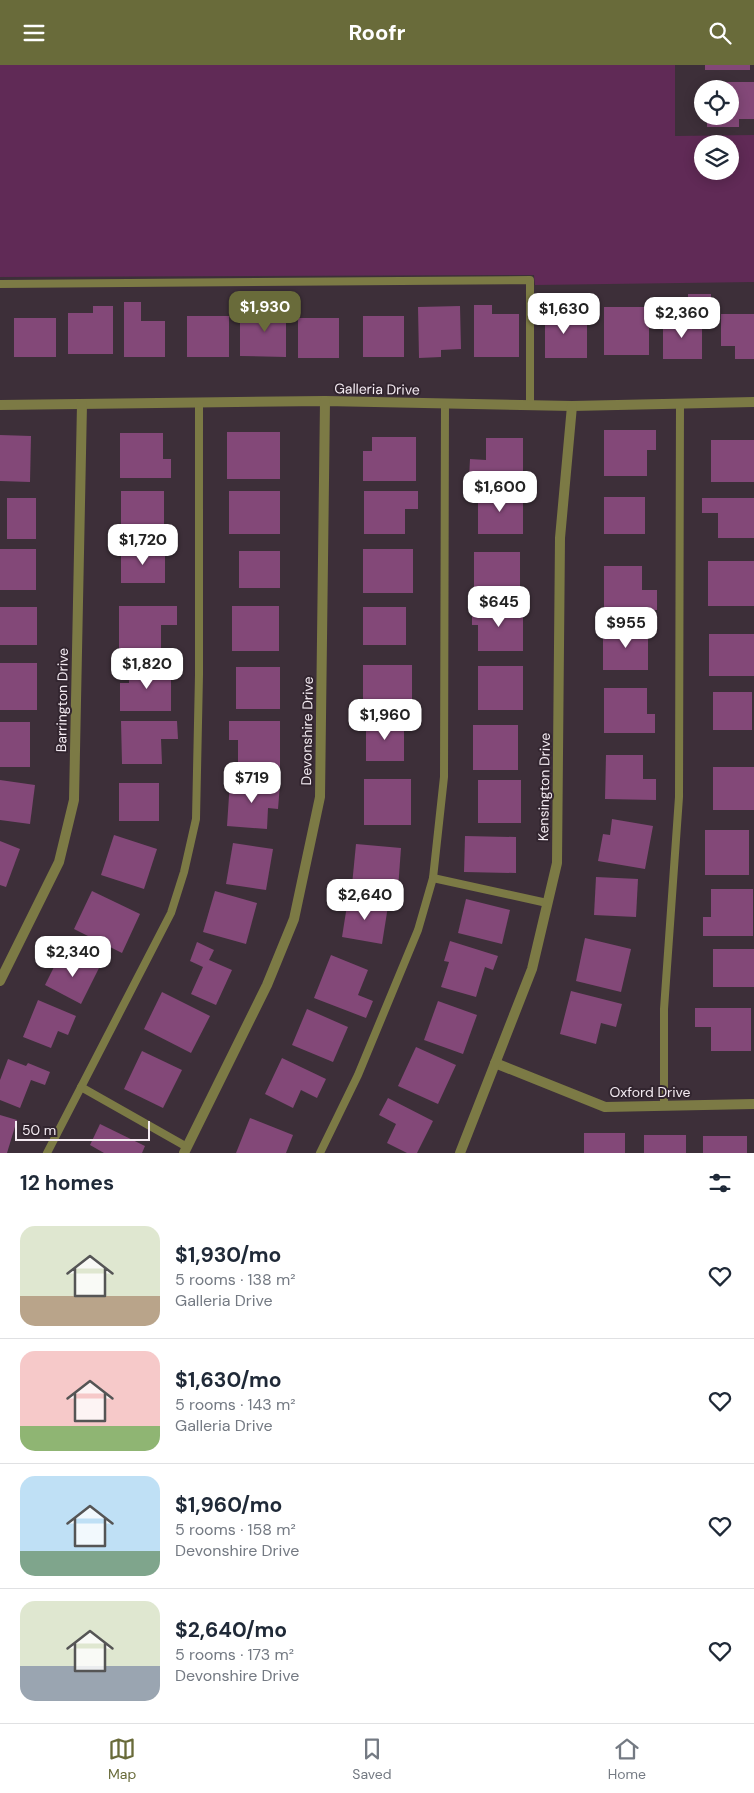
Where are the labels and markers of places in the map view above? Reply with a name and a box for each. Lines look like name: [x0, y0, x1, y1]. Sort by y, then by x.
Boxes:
pin: $1,930: [224, 291, 306, 333]
pin: $1,630: [523, 293, 605, 335]
pin: $2,360: [641, 297, 723, 339]
pin: $1,600: [459, 471, 541, 513]
pin: $1,720: [102, 523, 184, 566]
pin: $645: [469, 585, 529, 628]
pin: $955: [596, 607, 656, 649]
pin: $1,820: [106, 647, 188, 690]
pin: $1,960: [344, 699, 426, 741]
pin: $719: [222, 761, 282, 804]
pin: $2,640: [324, 879, 406, 921]
pin: $2,340: [32, 935, 114, 978]

